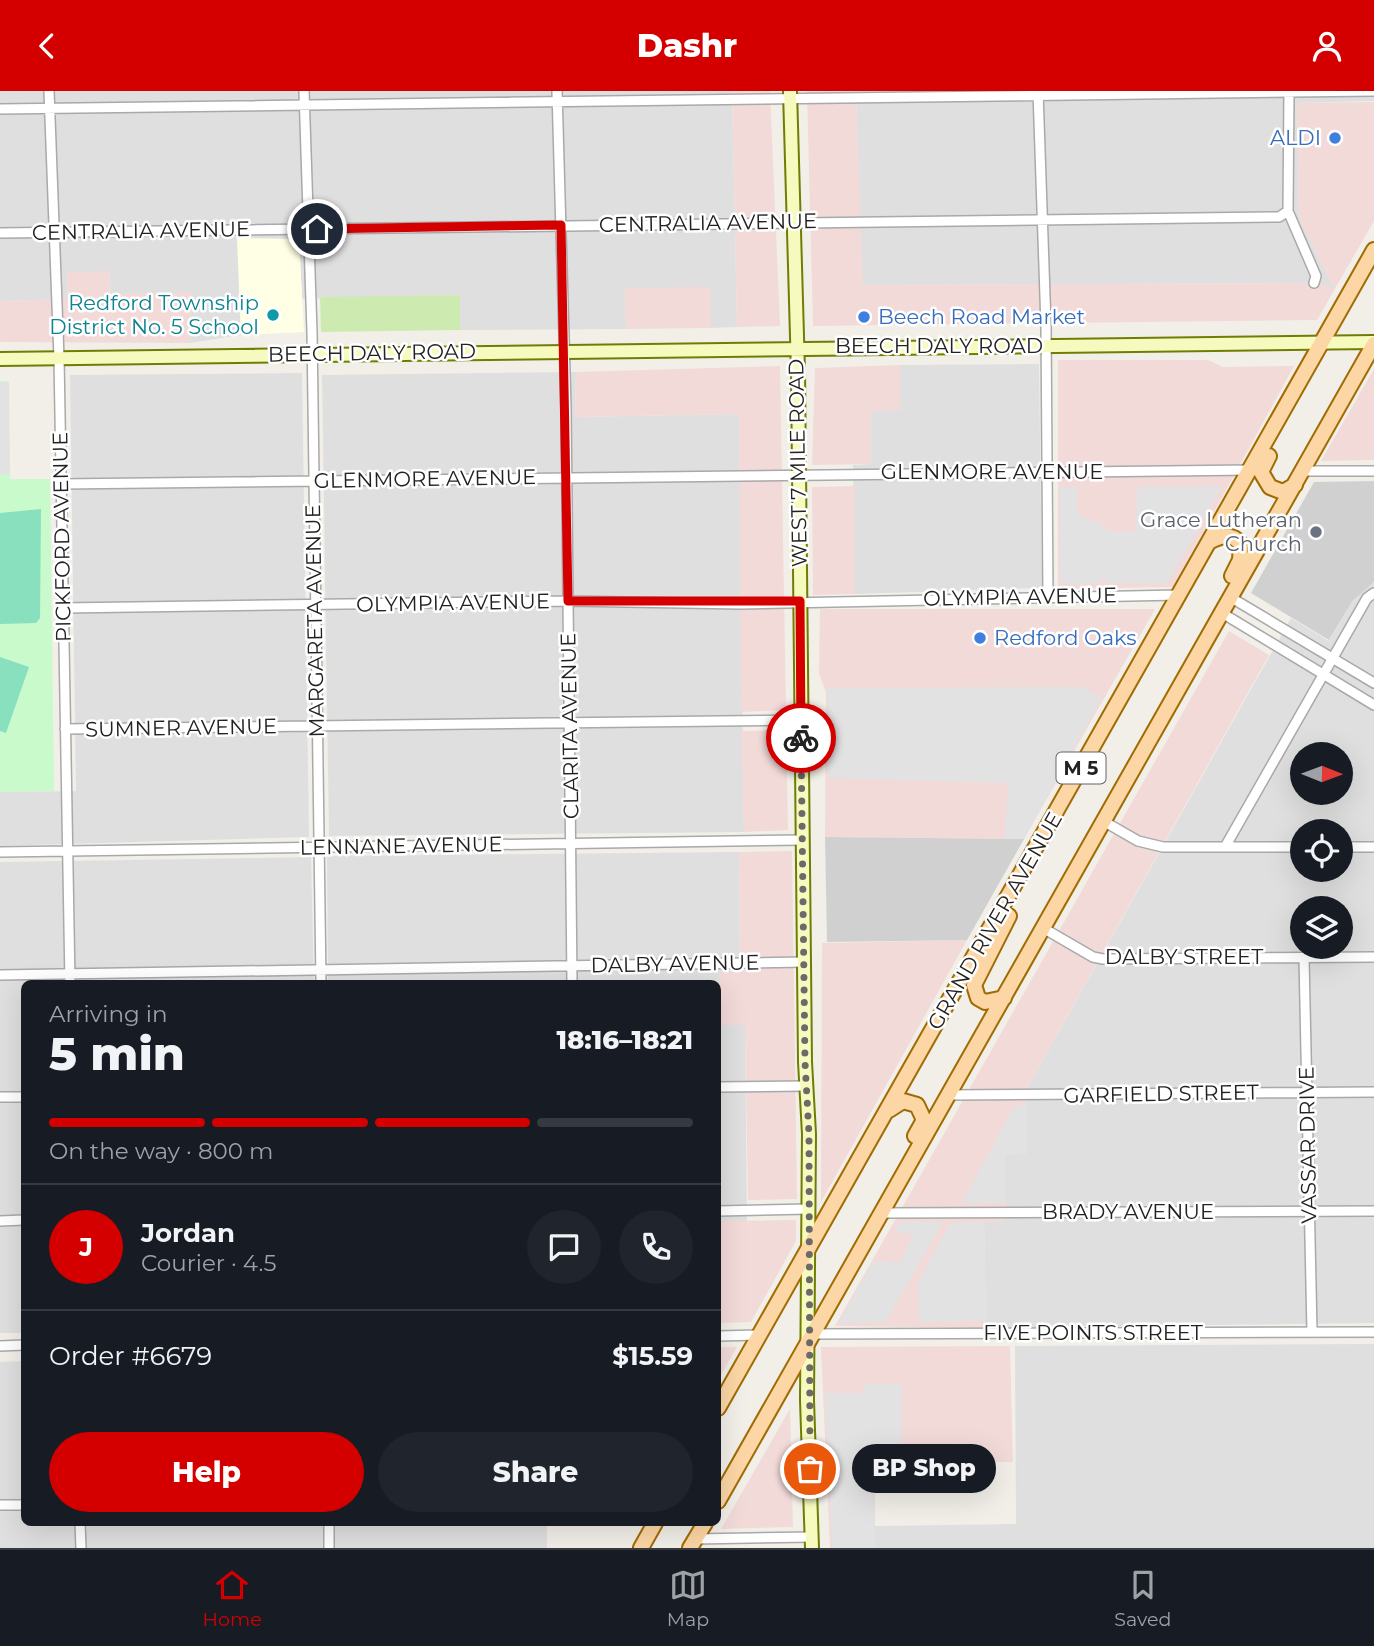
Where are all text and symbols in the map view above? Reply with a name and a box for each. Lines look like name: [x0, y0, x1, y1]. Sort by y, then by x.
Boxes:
text: Dashr: [637, 26, 737, 65]
icon: back: [28, 27, 66, 65]
icon: person: [1308, 27, 1346, 65]
place label: ALDI: [1270, 125, 1321, 150]
marker: ALDI: [1327, 130, 1343, 146]
pin: [287, 199, 347, 259]
street label: CENTRALIA AVENUE: [599, 208, 817, 237]
icon: home: [298, 210, 336, 248]
street label: CENTRALIA AVENUE: [32, 216, 250, 245]
place label: Redford Township District No. 5 School: [49, 290, 259, 339]
place label: Beech Road Market: [878, 304, 1085, 329]
marker: Redford Township District No. 5 School: [265, 307, 281, 323]
marker: Beech Road Market: [856, 309, 872, 325]
street label: BEECH DALY ROAD: [835, 333, 1043, 358]
street label: BEECH DALY ROAD: [268, 338, 476, 367]
street label: WEST 7 MILE ROAD: [783, 359, 812, 567]
street label: PICKFORD AVENUE: [47, 432, 76, 642]
street label: GLENMORE AVENUE: [881, 459, 1103, 484]
street label: GLENMORE AVENUE: [314, 464, 536, 493]
street label: MARGARETA AVENUE: [300, 504, 329, 738]
place label: Grace Lutheran Church: [1140, 507, 1302, 556]
marker: Grace Lutheran Church: [1308, 524, 1324, 540]
street label: OLYMPIA AVENUE: [923, 582, 1117, 611]
street label: OLYMPIA AVENUE: [356, 588, 550, 617]
place label: Redford Oaks: [994, 625, 1137, 650]
marker: Redford Oaks: [972, 630, 988, 646]
street label: CLARITA AVENUE: [555, 633, 584, 819]
courier: [766, 703, 836, 773]
street label: SUMNER AVENUE: [85, 713, 277, 742]
icon: bike: [782, 719, 820, 757]
north arrow: [1290, 742, 1353, 805]
map controls: [1290, 742, 1353, 959]
road number: M 5: [1056, 753, 1106, 783]
street label: GRAND RIVER AVENUE: [922, 807, 1067, 1034]
button: locate: [1290, 819, 1353, 882]
street label: LENNANE AVENUE: [299, 831, 503, 860]
button: layers: [1290, 896, 1353, 959]
street label: DALBY STREET: [1105, 944, 1263, 969]
street label: DALBY AVENUE: [590, 950, 760, 977]
text: Arriving in: [49, 1000, 168, 1028]
text: 18:16–18:21: [556, 1024, 693, 1056]
text: 5 min: [49, 1025, 185, 1082]
street label: VASSAR DRIVE: [1294, 1066, 1321, 1224]
street label: GARFIELD STREET: [1063, 1079, 1259, 1108]
text: On the way · 800 m: [49, 1137, 273, 1165]
street label: BRADY AVENUE: [1042, 1199, 1214, 1224]
button: chat: [527, 1210, 601, 1284]
button: phone: [619, 1210, 693, 1284]
text: Jordan: [141, 1217, 235, 1249]
text: J: [79, 1231, 93, 1263]
text: Courier · 4.5: [141, 1249, 276, 1277]
street label: FIVE POINTS STREET: [983, 1320, 1203, 1345]
text: Order #6679: [49, 1340, 212, 1372]
text: $15.59: [612, 1340, 693, 1372]
button: Help: [49, 1432, 364, 1512]
button: Share: [378, 1432, 693, 1512]
pin: [780, 1439, 840, 1499]
callout: BP Shop: [852, 1445, 996, 1493]
icon: bag: [791, 1450, 829, 1488]
text: BP Shop: [872, 1454, 976, 1482]
tab: Home: [203, 1566, 262, 1631]
tab: Map: [667, 1566, 709, 1631]
tab: Saved: [1114, 1566, 1171, 1631]

